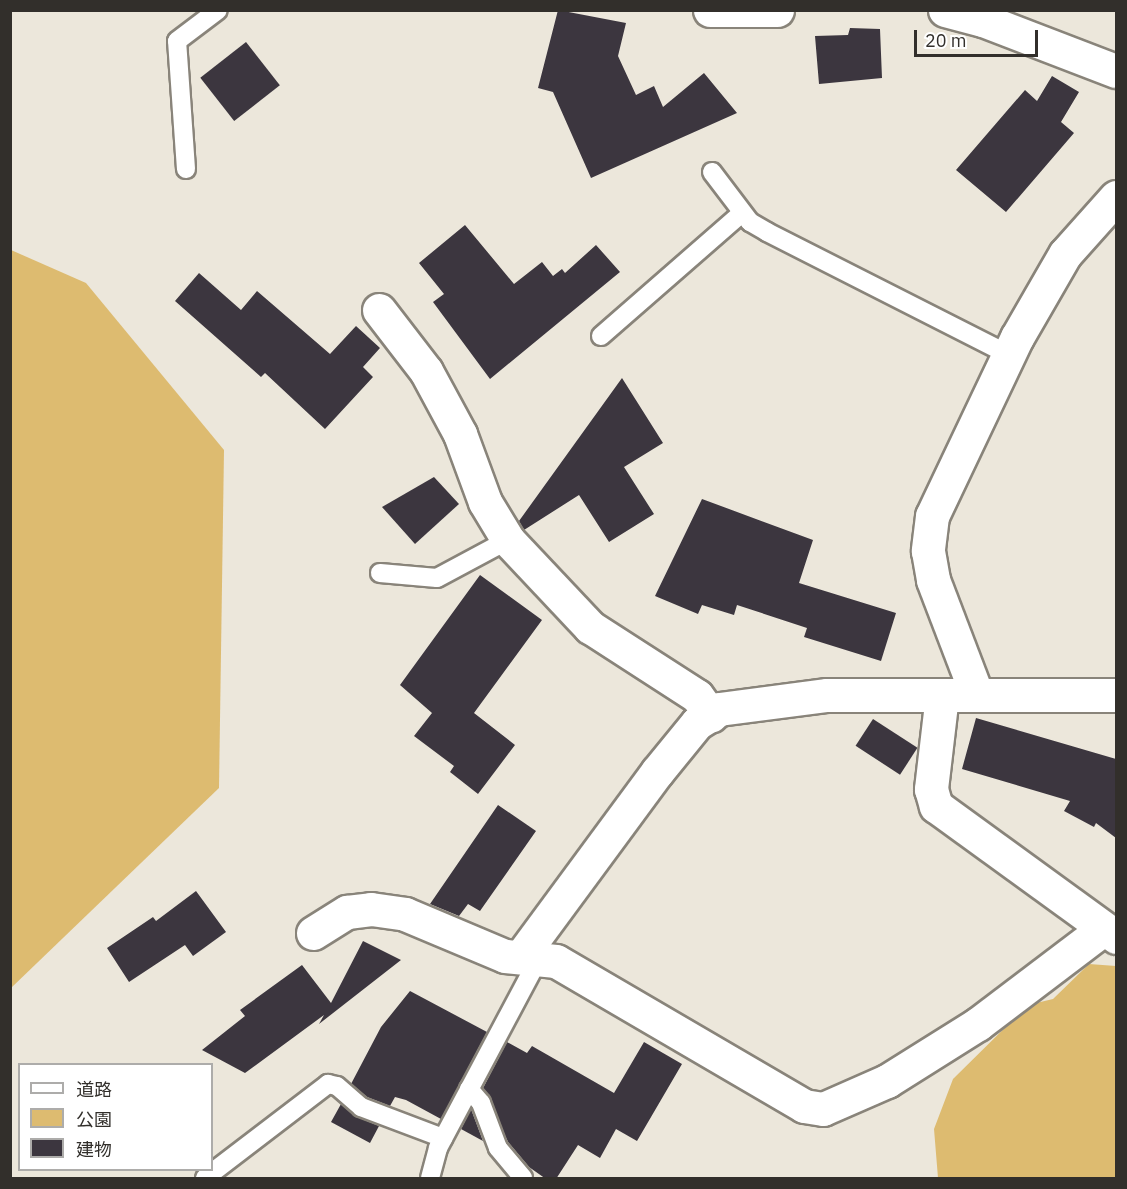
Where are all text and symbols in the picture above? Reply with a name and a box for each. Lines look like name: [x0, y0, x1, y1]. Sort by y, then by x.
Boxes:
scale bar: [917, 18, 1042, 56]
text: 20 m: [925, 29, 967, 52]
legend: [18, 1063, 213, 1171]
text: 道路: [76, 1078, 112, 1101]
text: 公園: [76, 1108, 112, 1131]
text: 建物: [76, 1138, 112, 1161]

